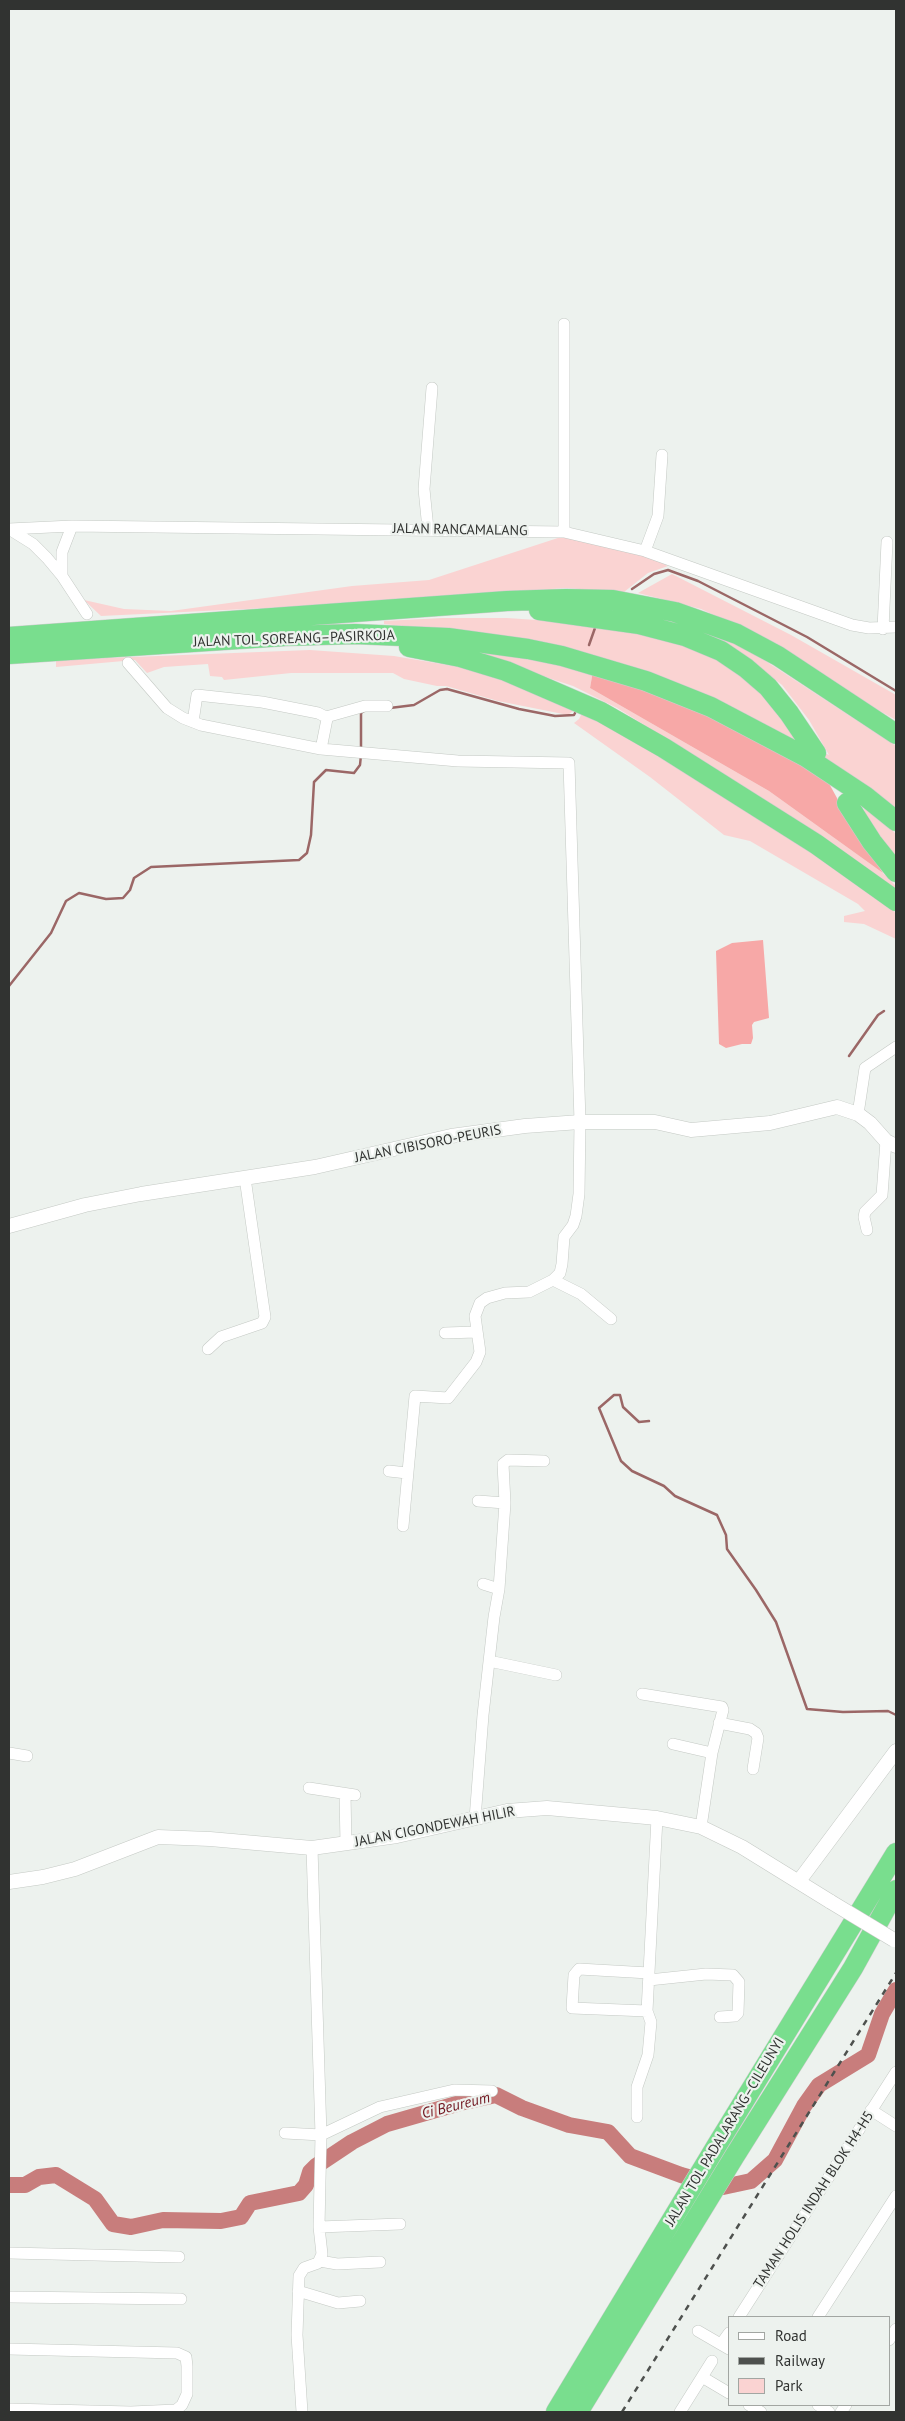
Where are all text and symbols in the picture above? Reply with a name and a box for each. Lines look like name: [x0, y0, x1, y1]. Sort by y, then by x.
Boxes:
street label: JALAN RANCAMALANG: [392, 520, 528, 540]
street label: JALAN TOL SOREANG–PASIRKOJA: [193, 627, 395, 651]
street label: JALAN CIBISORO-PEURIS: [353, 1122, 503, 1166]
street label: JALAN CIGONDEWAH HILIR: [353, 1803, 517, 1851]
street label: JALAN TOL PADALARANG–CILEUNYI: [662, 2035, 788, 2229]
water label: Ci Beureum: [420, 2089, 492, 2123]
street label: TAMAN HOLIS INDAH BLOK H4-H5: [750, 2108, 878, 2292]
legend: [728, 2316, 890, 2406]
text: Road: [775, 2326, 807, 2345]
text: Railway: [775, 2351, 825, 2370]
text: Park: [775, 2376, 803, 2395]

